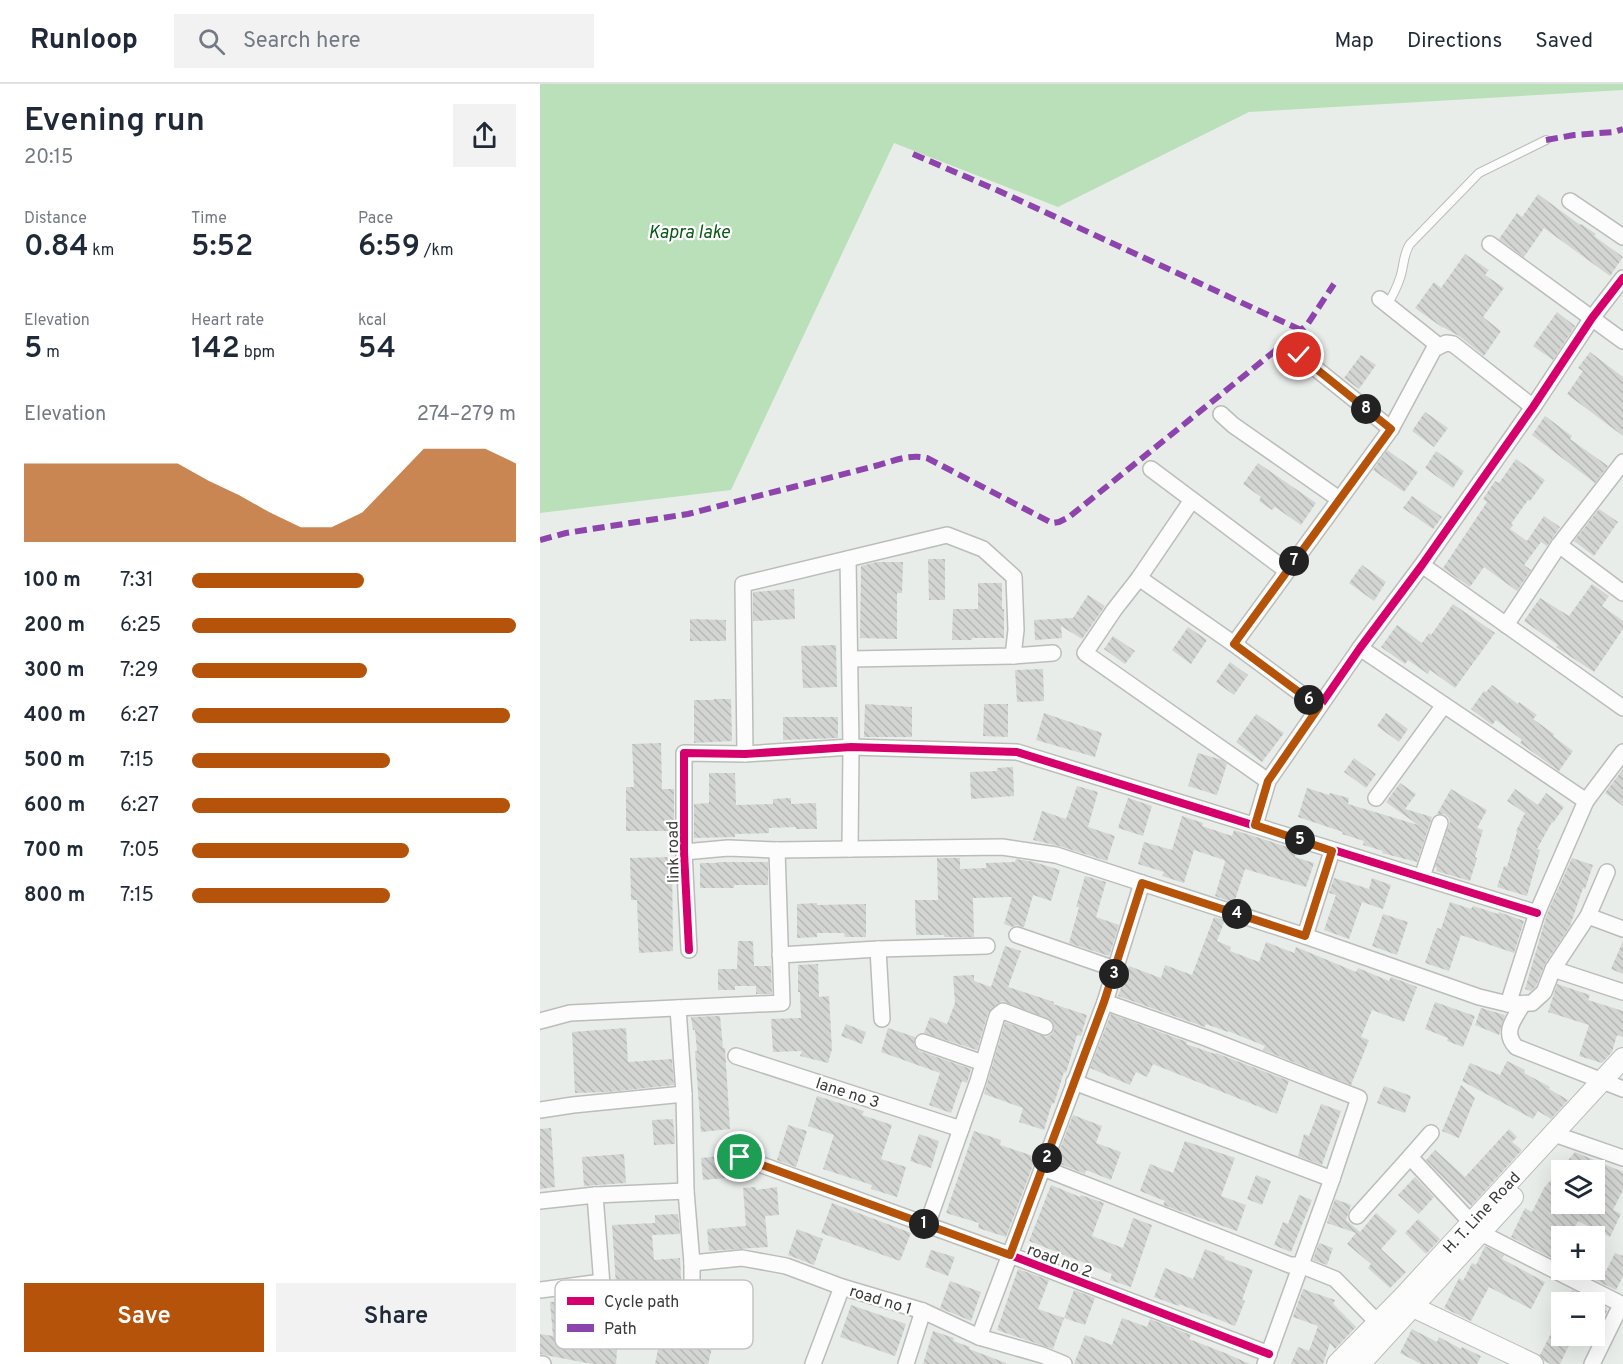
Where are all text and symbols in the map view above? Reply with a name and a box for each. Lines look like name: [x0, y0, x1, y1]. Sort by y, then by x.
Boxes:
search box: [174, 14, 594, 68]
text: Runloop: [30, 23, 138, 59]
icon: search: [195, 25, 228, 58]
text: Search here: [243, 28, 361, 55]
text: Map: [1334, 28, 1374, 55]
text: Directions: [1407, 28, 1502, 55]
text: Saved: [1535, 28, 1593, 55]
text: Evening run: [24, 101, 205, 143]
button: share: [453, 104, 516, 167]
text: 20:15: [24, 145, 73, 171]
text: Distance: [24, 209, 87, 229]
text: Time: [191, 209, 227, 229]
text: Pace: [358, 209, 393, 229]
water label: Kapra lake: [648, 222, 730, 245]
text: 0.84: [24, 229, 88, 266]
text: 5:52: [191, 229, 253, 266]
text: 6:59: [358, 229, 420, 266]
text: km: [88, 241, 114, 261]
text: /km: [420, 241, 454, 261]
text: Elevation: [24, 311, 90, 331]
text: Heart rate: [191, 311, 264, 331]
text: kcal: [358, 311, 386, 331]
pin: [1273, 329, 1324, 380]
text: 5: [24, 331, 42, 368]
text: 142: [191, 331, 240, 368]
text: 54: [358, 331, 396, 368]
icon: check: [1282, 338, 1315, 371]
text: m: [42, 343, 60, 363]
text: bpm: [240, 343, 275, 363]
pin: 8: [1351, 394, 1381, 424]
text: 8: [1361, 399, 1371, 419]
text: Elevation: [24, 402, 106, 428]
text: 274–279 m: [417, 402, 516, 428]
pin: 7: [1279, 546, 1309, 576]
text: 7: [1290, 551, 1298, 571]
text: 100 m: [24, 568, 81, 594]
text: 7:31: [120, 568, 154, 594]
text: 200 m: [24, 613, 85, 639]
text: 6:25: [120, 613, 161, 639]
text: 300 m: [24, 658, 85, 684]
text: 7:29: [120, 658, 158, 684]
pin: 6: [1294, 685, 1324, 715]
text: 6: [1304, 690, 1314, 710]
text: 400 m: [24, 703, 86, 729]
text: 6:27: [120, 703, 159, 729]
text: 500 m: [24, 748, 85, 774]
text: 7:15: [120, 748, 154, 774]
text: 600 m: [24, 793, 85, 819]
text: 6:27: [120, 793, 159, 819]
street label: link road: [663, 821, 685, 883]
pin: 5: [1285, 825, 1315, 855]
text: 5: [1295, 830, 1305, 850]
text: 700 m: [24, 838, 84, 864]
text: 7:05: [120, 838, 159, 864]
text: 800 m: [24, 883, 85, 909]
text: 7:15: [120, 883, 154, 909]
pin: 4: [1222, 899, 1252, 929]
text: 4: [1232, 904, 1242, 924]
pin: 3: [1099, 959, 1129, 989]
text: 3: [1109, 964, 1119, 984]
street label: lane no 3: [813, 1074, 882, 1114]
pin: [714, 1131, 765, 1182]
icon: arrive: [723, 1140, 756, 1173]
pin: 2: [1032, 1143, 1062, 1173]
text: 2: [1042, 1148, 1052, 1168]
map controls: [1551, 1160, 1605, 1346]
button: layers: [1551, 1160, 1605, 1214]
street label: H. T. Line Road: [1439, 1168, 1525, 1258]
pin: 1: [909, 1209, 939, 1239]
text: 1: [921, 1214, 927, 1234]
button: +: [1551, 1226, 1605, 1280]
street label: road no 2: [1024, 1240, 1095, 1283]
legend: [555, 1280, 753, 1349]
street label: road no 1: [847, 1282, 914, 1320]
button: Save: [24, 1283, 264, 1352]
button: Share: [276, 1283, 516, 1352]
button: −: [1551, 1292, 1605, 1346]
text: Cycle path: [604, 1293, 679, 1313]
text: Path: [604, 1320, 637, 1340]

